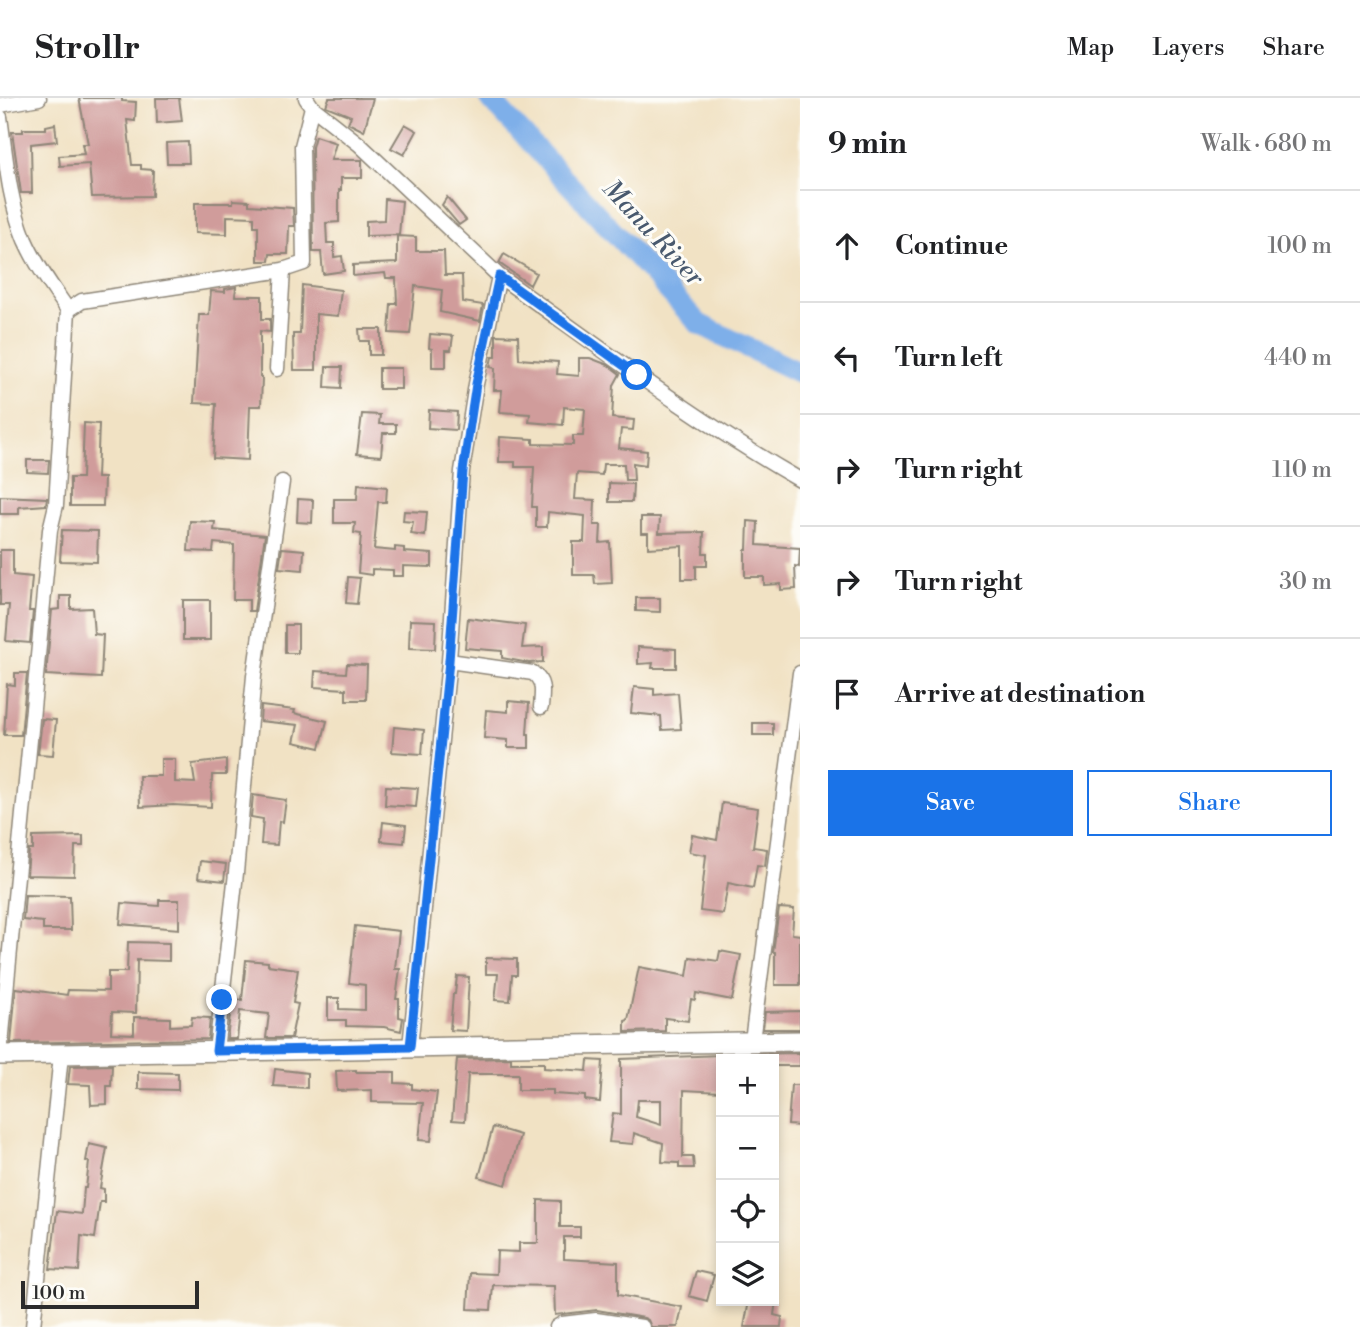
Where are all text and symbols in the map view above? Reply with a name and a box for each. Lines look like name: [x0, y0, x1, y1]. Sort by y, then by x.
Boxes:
text: Strollr: [35, 28, 140, 69]
text: Map: [1067, 33, 1114, 63]
text: Layers: [1152, 33, 1224, 63]
text: Share: [1262, 33, 1325, 63]
text: 9 min: [828, 125, 907, 163]
text: Walk · 680 m: [1201, 130, 1332, 158]
water label: Manu River: [595, 173, 711, 294]
icon: ahead: [828, 227, 866, 265]
text: Continue: [895, 230, 1008, 262]
text: 100 m: [1267, 232, 1332, 260]
icon: left: [828, 339, 866, 377]
text: Turn left: [895, 342, 1003, 374]
text: 440 m: [1264, 344, 1332, 372]
route start: [621, 359, 652, 390]
icon: right: [828, 451, 866, 489]
text: Turn right: [895, 454, 1023, 486]
text: 110 m: [1272, 456, 1332, 484]
icon: right: [828, 563, 866, 601]
text: Turn right: [895, 566, 1023, 598]
text: 30 m: [1279, 568, 1332, 596]
icon: arrive: [828, 675, 866, 713]
text: Arrive at destination: [895, 678, 1145, 710]
button: Save: [828, 770, 1073, 836]
button: Share: [1087, 770, 1332, 836]
route end: [206, 984, 237, 1015]
map controls: [716, 1054, 779, 1306]
button: +: [716, 1054, 779, 1117]
button: −: [716, 1117, 779, 1180]
button: locate: [716, 1180, 779, 1243]
button: layers: [716, 1243, 779, 1306]
scale bar: [21, 1278, 200, 1310]
text: 100 m: [32, 1281, 85, 1305]

